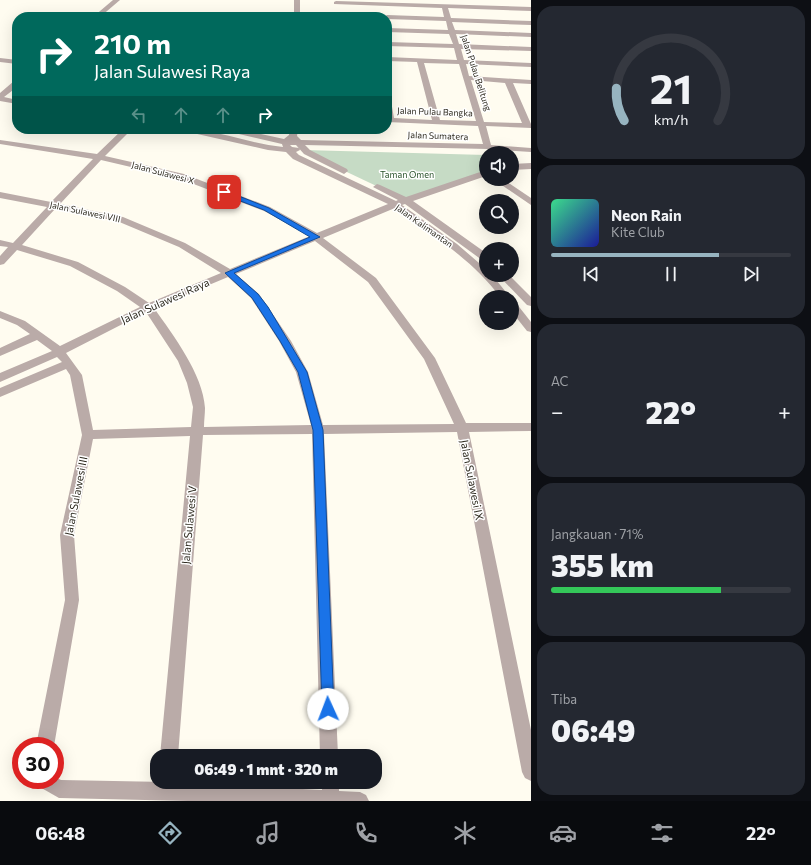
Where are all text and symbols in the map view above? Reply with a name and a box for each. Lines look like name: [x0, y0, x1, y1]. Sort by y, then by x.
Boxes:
text: 210 m: [94, 26, 171, 60]
icon: right: [28, 28, 80, 80]
street label: Jalan Pulau Belitung: [459, 33, 494, 112]
text: Jalan Sulawesi Raya: [94, 60, 250, 82]
text: 21: [650, 61, 692, 112]
icon: left: [128, 104, 150, 126]
icon: ahead: [170, 104, 192, 126]
icon: ahead: [212, 104, 234, 126]
icon: right: [254, 104, 276, 126]
street label: Jalan Pulau Bangka: [397, 105, 473, 118]
text: km/h: [654, 109, 688, 127]
street label: Jalan Sumatera: [408, 129, 469, 142]
map controls: [479, 146, 519, 330]
button: sound: [479, 146, 519, 186]
street label: Jalan Sulawesi X: [131, 159, 196, 186]
park label: Taman Omen: [380, 169, 434, 180]
pin: [207, 175, 241, 209]
icon: arrive: [213, 181, 235, 203]
button: search: [479, 194, 519, 234]
street label: Jalan Sulawesi VIII: [49, 199, 121, 224]
street label: Jalan Kalimantan: [393, 202, 455, 250]
text: Neon Rain: [611, 206, 682, 224]
text: Kite Club: [611, 224, 665, 240]
button: +: [479, 242, 519, 282]
icon: previous: [580, 263, 602, 285]
icon: pause: [660, 263, 682, 285]
icon: next: [740, 263, 762, 285]
street label: Jalan Sulawesi Raya: [118, 275, 212, 327]
button: −: [479, 290, 519, 330]
text: AC: [551, 373, 569, 389]
text: 22°: [646, 393, 696, 430]
text: −: [551, 398, 564, 425]
text: +: [778, 398, 791, 425]
street label: Jalan Sulawesi IX: [457, 439, 487, 522]
street label: Jalan Sulawesi III: [61, 455, 91, 537]
street label: Jalan Sulawesi V: [179, 485, 199, 565]
text: Jangkauan · 71%: [551, 526, 643, 542]
text: 355 km: [551, 546, 654, 583]
position arrow: [307, 688, 349, 730]
text: Tiba: [551, 691, 577, 707]
text: 06:49: [551, 711, 636, 748]
speed limit sign: 30: [12, 737, 64, 789]
text: 06:49 · 1 mnt · 320 m: [194, 760, 338, 778]
icon: directions: [156, 819, 184, 847]
icon: music: [254, 819, 282, 847]
icon: phone: [352, 819, 380, 847]
icon: climate: [451, 819, 479, 847]
icon: car: [549, 819, 577, 847]
icon: filters: [648, 819, 676, 847]
text: 06:48: [35, 822, 85, 844]
text: 22°: [746, 822, 776, 844]

